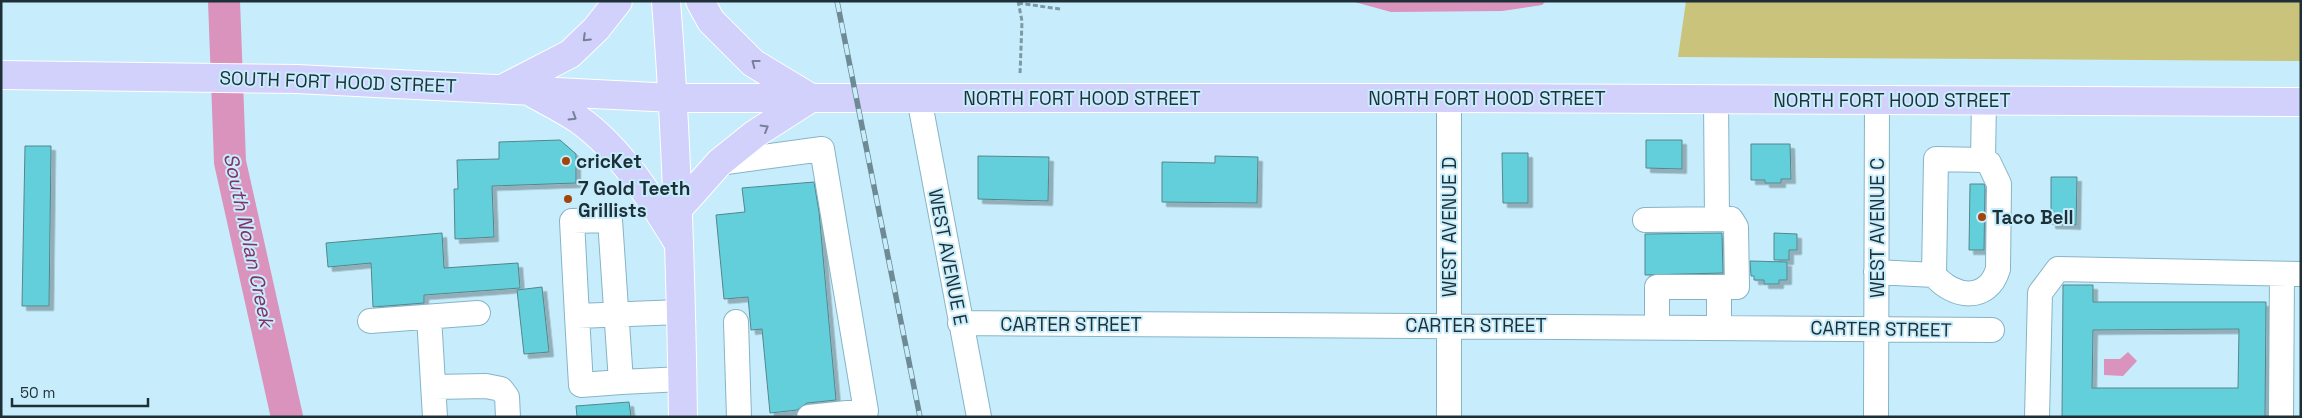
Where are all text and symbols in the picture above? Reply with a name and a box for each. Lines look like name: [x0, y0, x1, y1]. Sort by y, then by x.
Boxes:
one-way arrow: [583, 32, 592, 41]
one-way arrow: [752, 60, 761, 68]
street label: SOUTH FORT HOOD STREET: [219, 65, 457, 99]
street label: NORTH FORT HOOD STREET: [963, 86, 1201, 111]
street label: NORTH FORT HOOD STREET: [1368, 86, 1606, 111]
street label: NORTH FORT HOOD STREET: [1773, 88, 2011, 113]
one-way arrow: [568, 110, 577, 120]
one-way arrow: [759, 125, 768, 135]
place label: cricKet: [576, 149, 642, 174]
water label: South Nolan Creek: [218, 151, 281, 332]
marker: cricKet: [560, 155, 572, 167]
street label: WEST AVENUE D: [1437, 157, 1462, 297]
street label: WEST AVENUE C: [1865, 158, 1890, 298]
place label: 7 Gold Teeth Grillists: [578, 176, 690, 223]
street label: WEST AVENUE E: [922, 187, 974, 327]
marker: 7 Gold Teeth Grillists: [562, 193, 574, 205]
place label: Taco Bell: [1992, 205, 2074, 230]
marker: Taco Bell: [1976, 211, 1988, 223]
street label: CARTER STREET: [1000, 312, 1142, 337]
street label: CARTER STREET: [1405, 313, 1547, 338]
street label: CARTER STREET: [1810, 315, 1952, 343]
scale bar: [12, 376, 149, 408]
text: 50 m: [20, 383, 55, 402]

